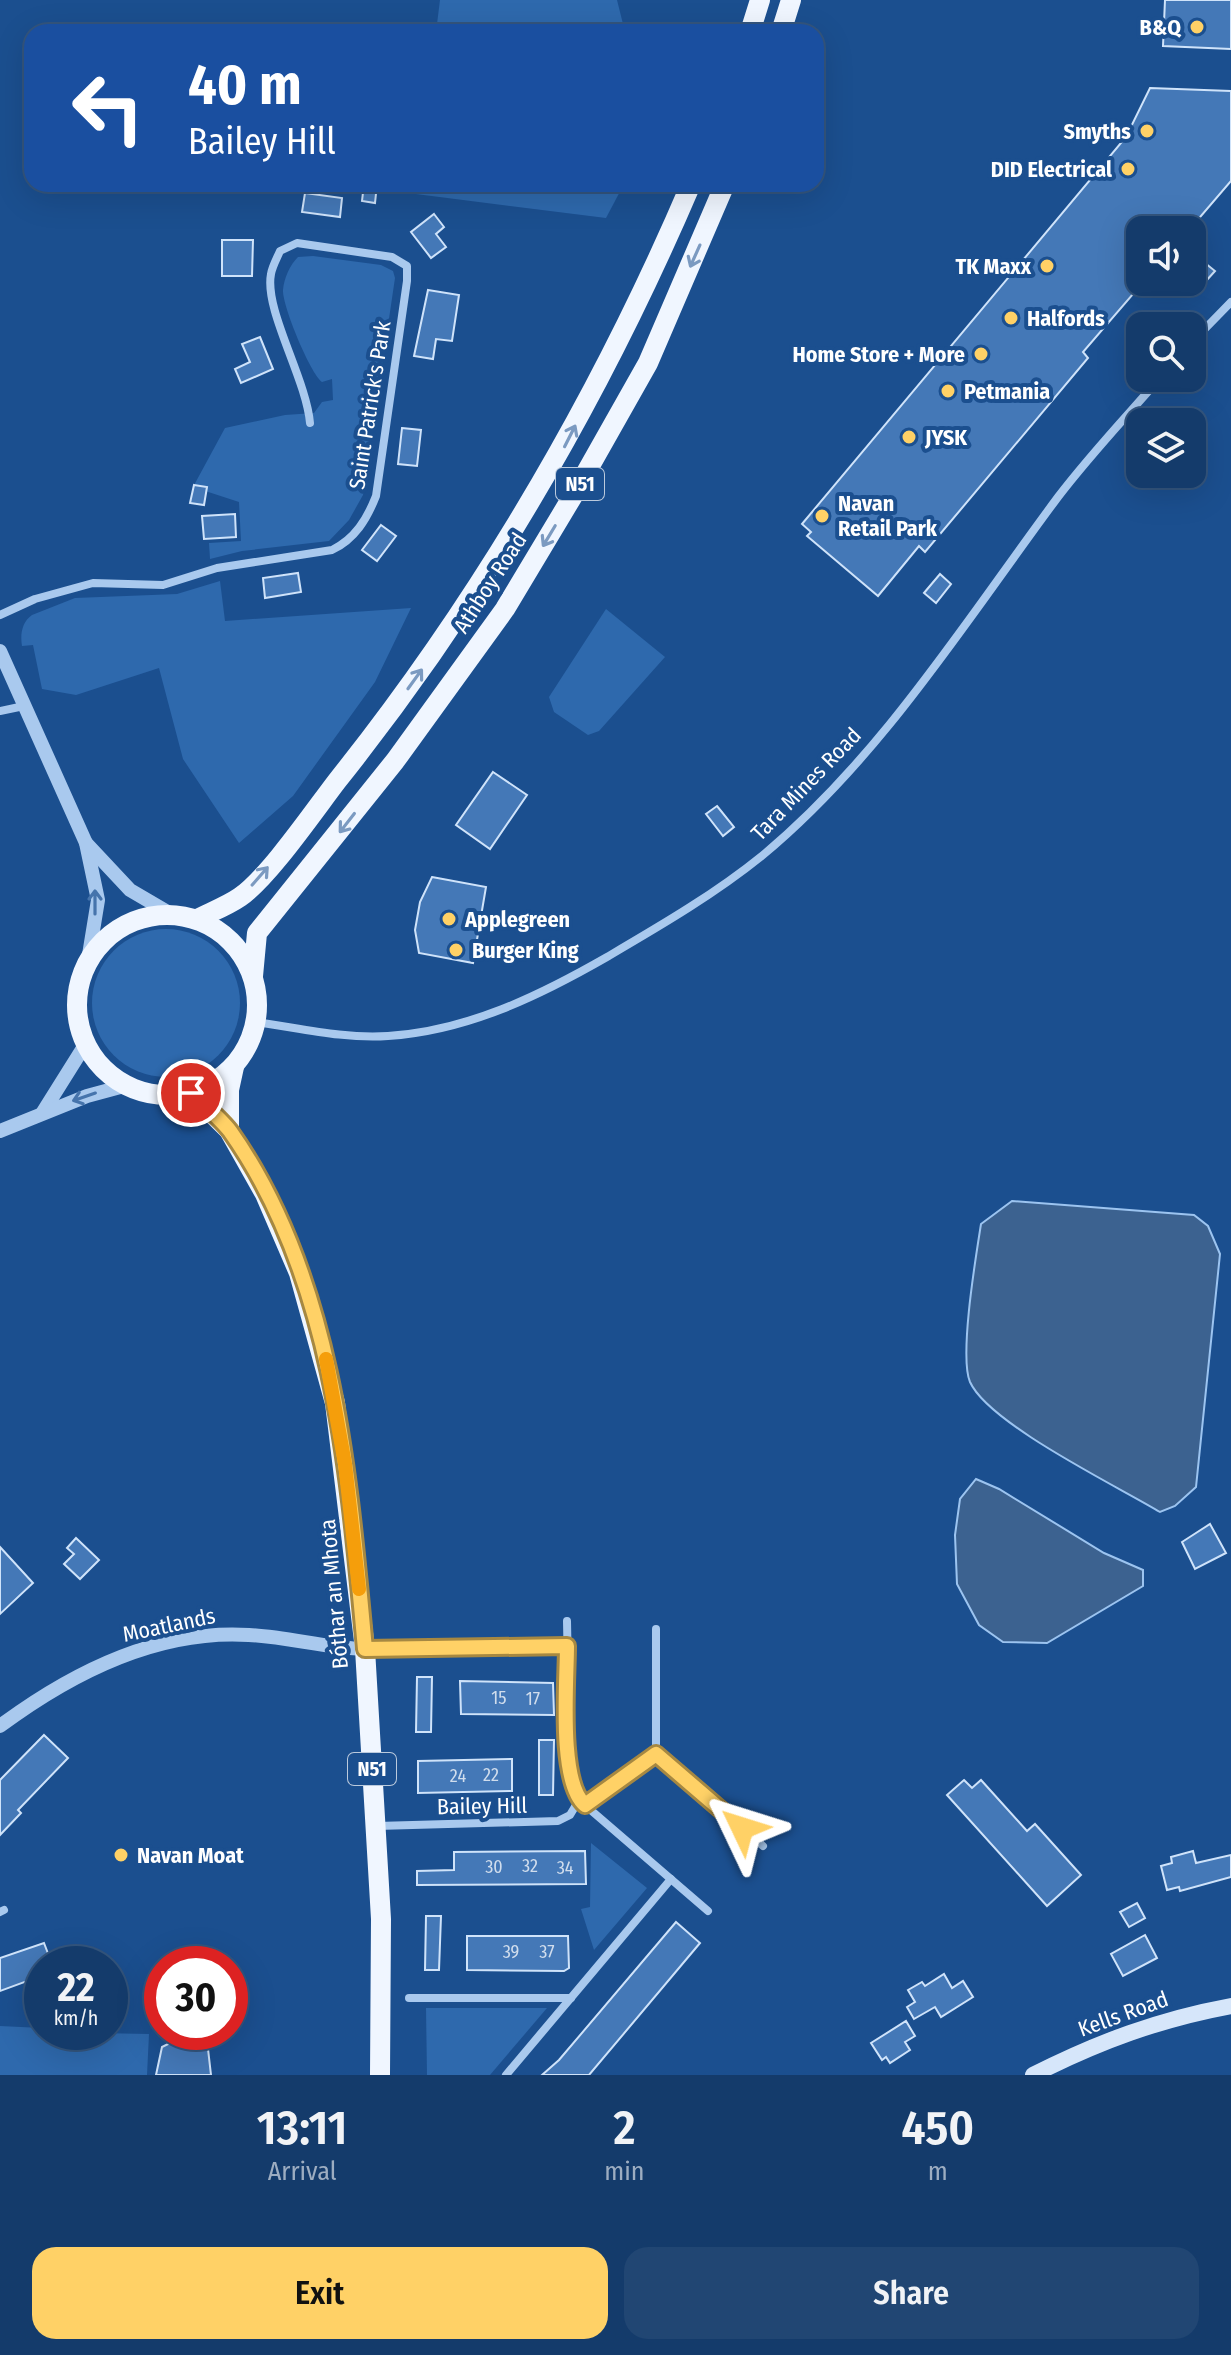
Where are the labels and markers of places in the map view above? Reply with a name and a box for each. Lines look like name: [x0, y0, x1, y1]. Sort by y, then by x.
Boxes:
place label: B&Q: [1140, 14, 1182, 41]
marker: B&Q: [1188, 18, 1206, 36]
place label: Smyths: [1064, 118, 1131, 145]
marker: Smyths: [1138, 122, 1156, 140]
place label: DID Electrical: [991, 156, 1113, 183]
marker: DID Electrical: [1119, 160, 1137, 178]
place label: TK Maxx: [955, 253, 1032, 280]
marker: TK Maxx: [1038, 257, 1056, 275]
place label: Halfords: [1027, 305, 1105, 332]
marker: Halfords: [1002, 309, 1020, 327]
place label: Home Store + More: [792, 341, 965, 368]
marker: Home Store + More: [972, 345, 990, 363]
place label: Petmania: [964, 378, 1050, 405]
marker: Petmania: [939, 382, 957, 400]
place label: JYSK: [924, 424, 968, 451]
marker: JYSK: [900, 428, 918, 446]
place label: Navan Retail Park: [838, 490, 938, 542]
marker: Navan Retail Park: [813, 507, 831, 525]
place label: Applegreen: [464, 906, 570, 933]
marker: Applegreen: [440, 910, 458, 928]
place label: Burger King: [472, 937, 579, 964]
marker: Burger King: [447, 941, 465, 959]
pin: [157, 1059, 225, 1127]
place label: Navan Moat: [137, 1842, 244, 1869]
marker: Navan Moat: [112, 1846, 130, 1864]

